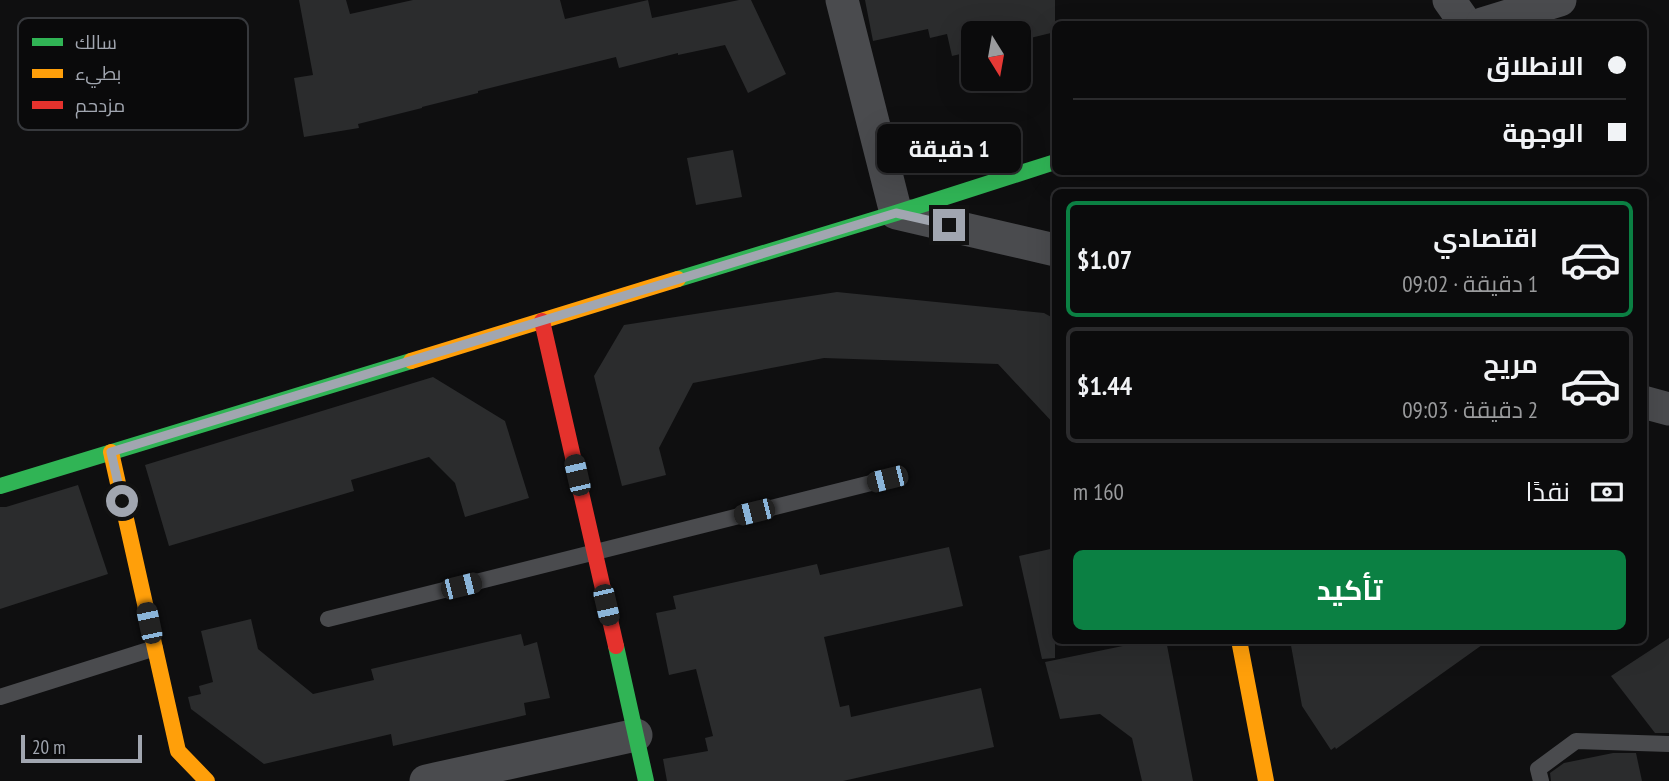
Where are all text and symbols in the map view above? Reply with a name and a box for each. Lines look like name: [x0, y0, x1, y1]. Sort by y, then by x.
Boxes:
legend: [18, 18, 248, 130]
north arrow: [961, 21, 1031, 91]
map controls: [961, 21, 1031, 91]
text: سالك: [75, 30, 117, 54]
text: الانطلاق: [1486, 49, 1584, 82]
text: بطيء: [75, 61, 121, 88]
text: مزدحم: [75, 93, 125, 119]
text: الوجهة: [1503, 116, 1584, 149]
callout: 1 دقيقة: [877, 124, 1021, 173]
text: 1 دقيقة: [909, 134, 989, 163]
route end: [933, 209, 965, 241]
text: اقتصادي: [1433, 221, 1538, 254]
icon: car: [1559, 228, 1622, 291]
text: $1.07: [1077, 243, 1132, 276]
text: 1 دقيقة · 09:02: [1402, 269, 1538, 298]
text: مريح: [1483, 347, 1538, 380]
icon: car: [1559, 354, 1622, 417]
text: $1.44: [1077, 369, 1132, 402]
text: 2 دقيقة · 09:03: [1402, 395, 1538, 424]
car: [563, 452, 592, 498]
car: [865, 464, 910, 494]
icon: cash: [1588, 473, 1626, 511]
text: نقدًا: [1526, 475, 1570, 508]
text: 160 m: [1073, 477, 1124, 506]
route start: [106, 485, 138, 517]
car: [732, 497, 777, 527]
button: تأكيد: [1073, 550, 1626, 630]
car: [439, 571, 484, 601]
car: [592, 582, 621, 628]
car: [135, 600, 164, 646]
scale bar: [21, 732, 142, 764]
text: 20 m: [32, 735, 66, 759]

